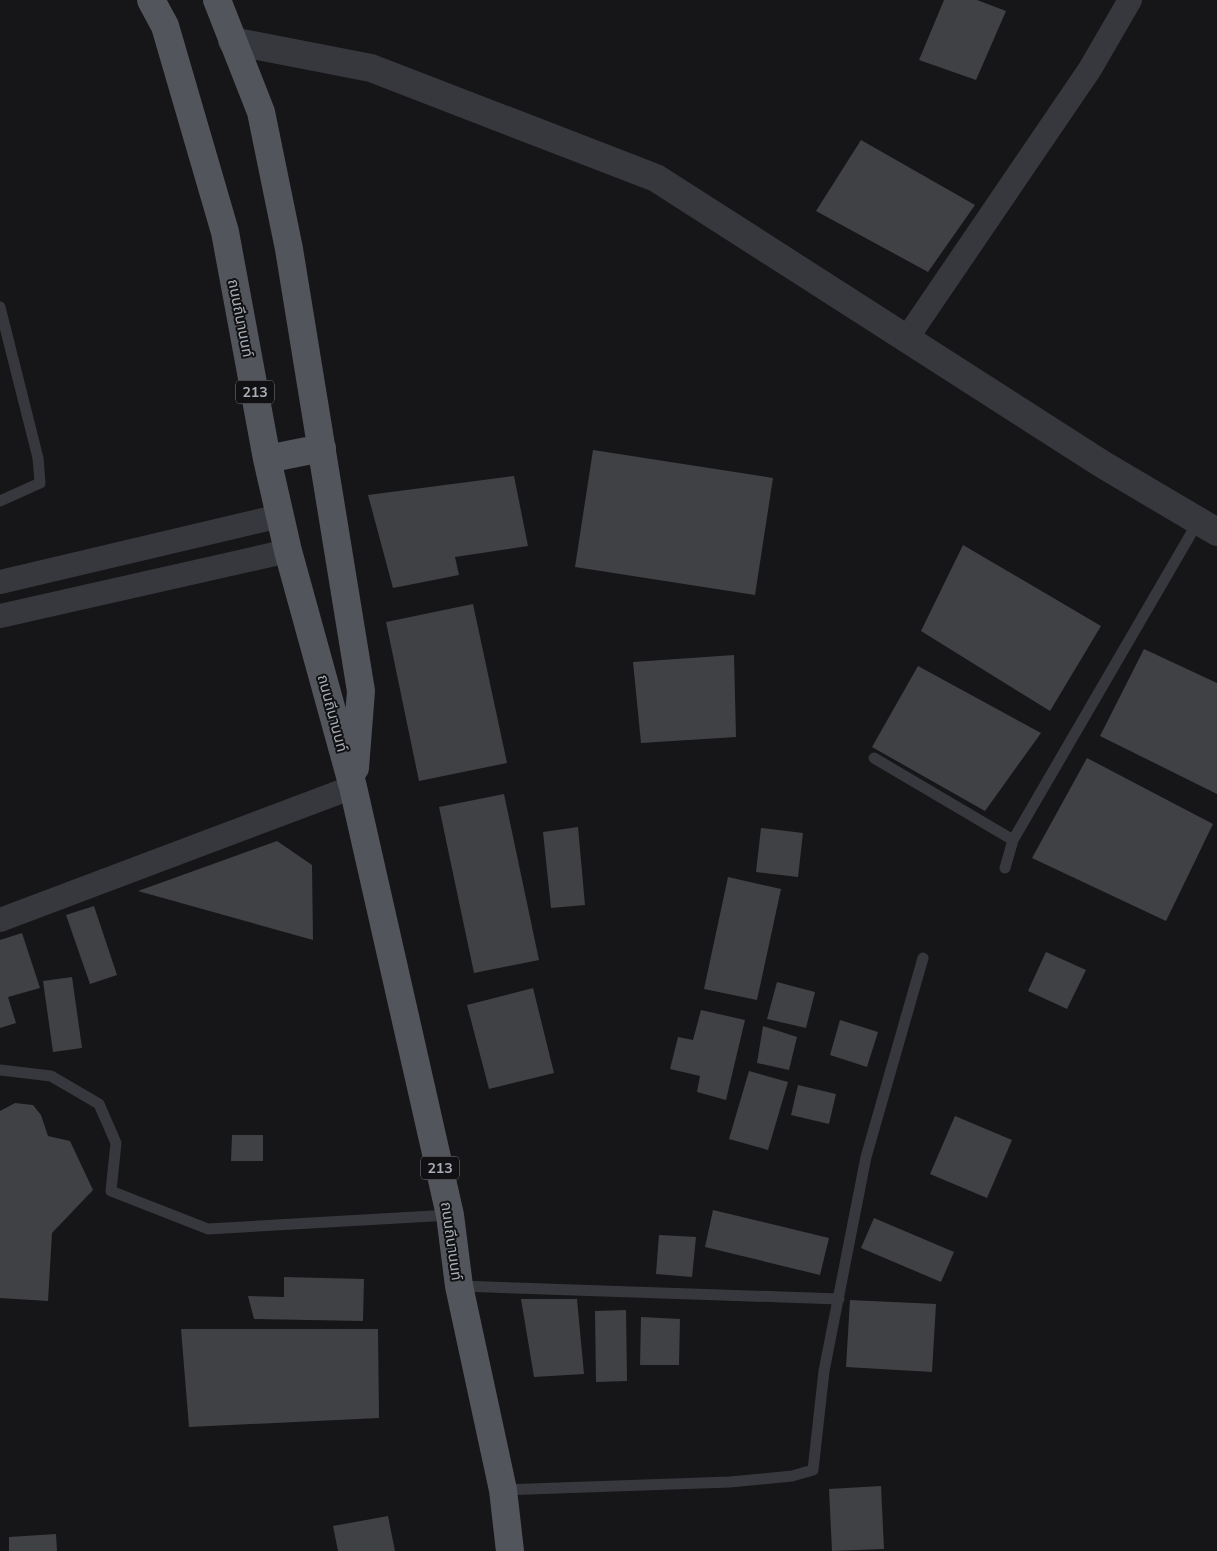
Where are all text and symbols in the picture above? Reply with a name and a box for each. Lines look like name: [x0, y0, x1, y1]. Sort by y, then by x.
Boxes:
street label: ถนนถีนานนท์: [224, 277, 258, 359]
road number: 213: [236, 381, 274, 404]
street label: ถนนถีนานนท์: [314, 672, 352, 754]
road number: 213: [421, 1156, 459, 1180]
street label: ถนนถีนานนท์: [437, 1200, 467, 1282]

